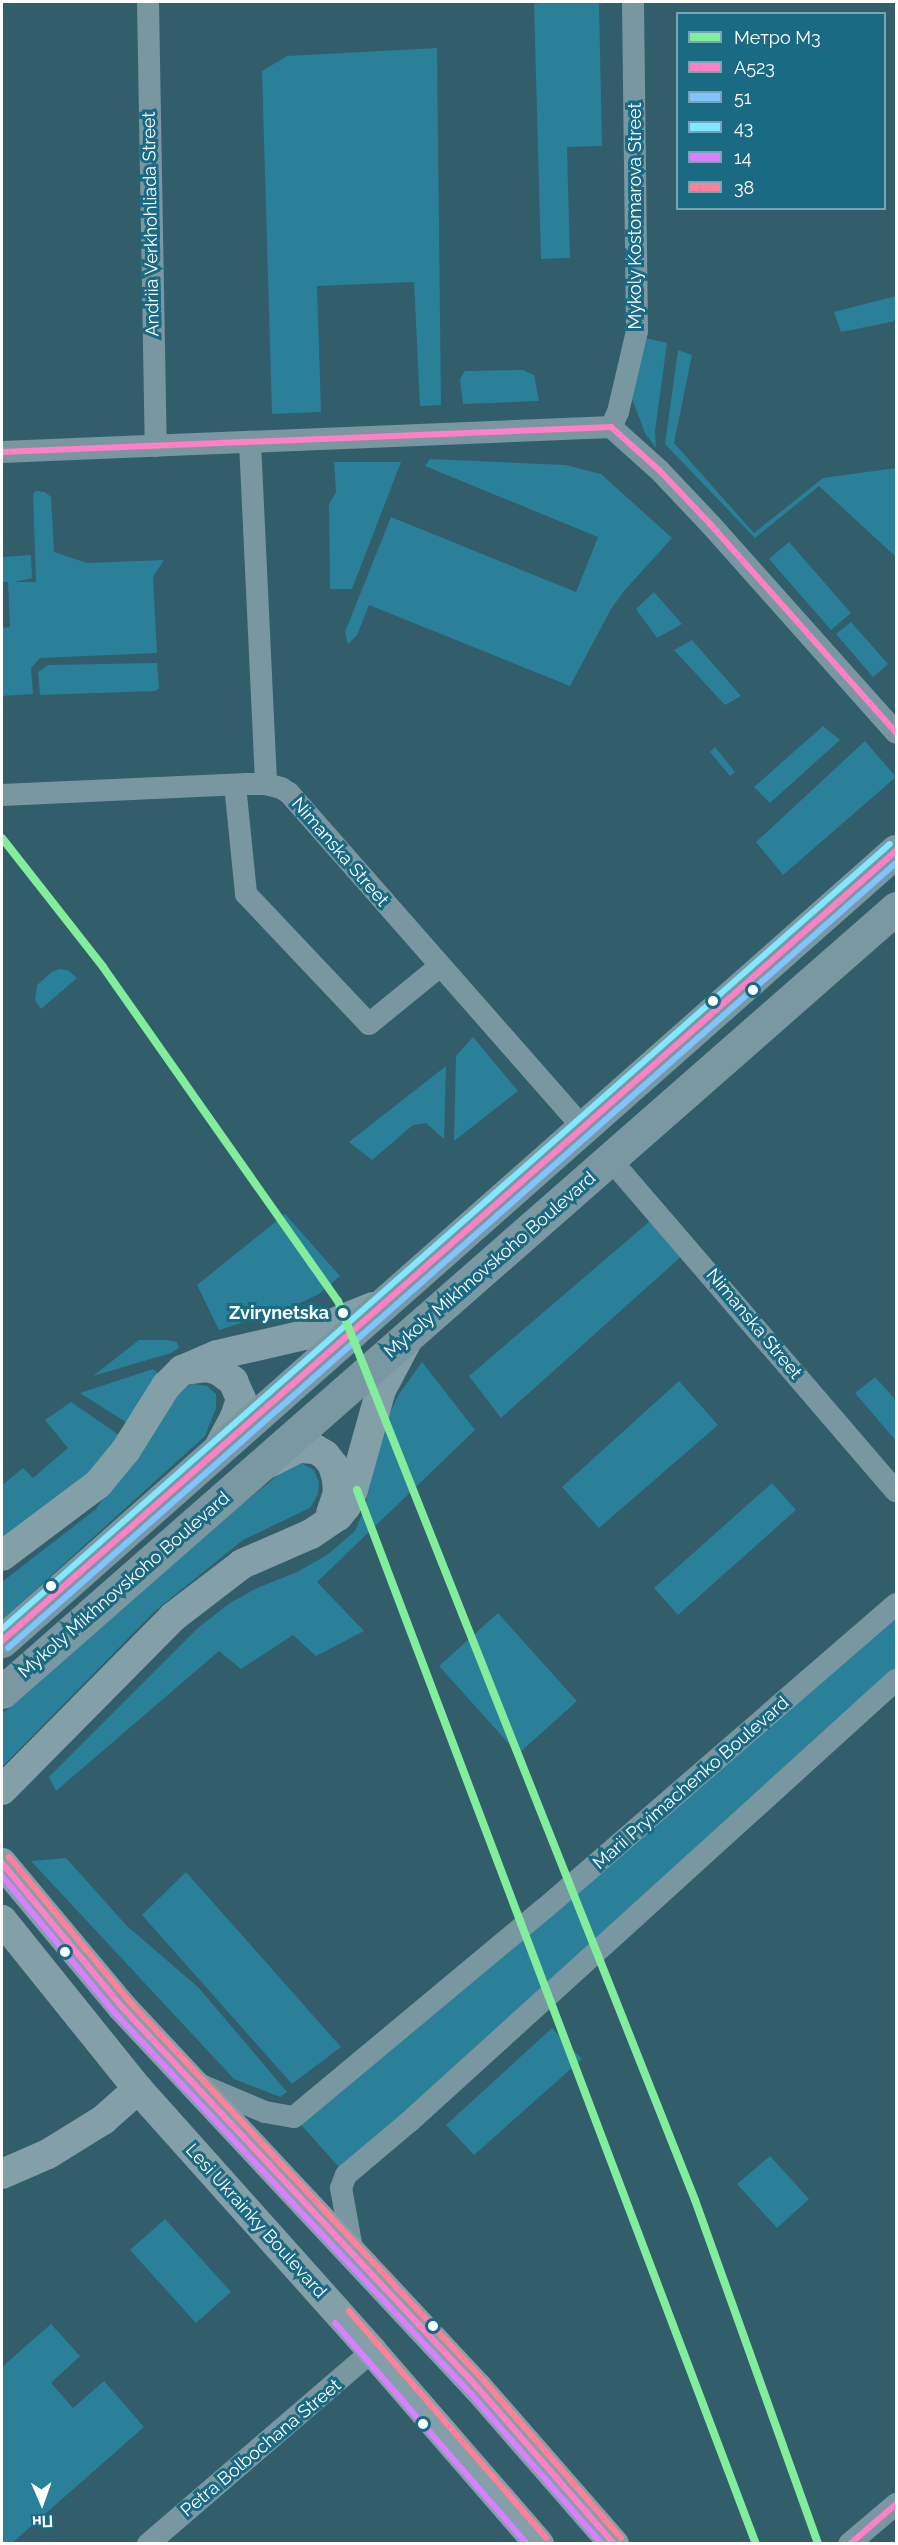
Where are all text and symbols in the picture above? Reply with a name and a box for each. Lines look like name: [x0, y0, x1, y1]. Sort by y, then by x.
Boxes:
legend: [676, 12, 886, 210]
text: Метро M3: [734, 27, 821, 48]
text: А523: [734, 57, 775, 78]
text: 51: [734, 87, 752, 108]
street label: Mykoly Kostomarova Street: [624, 102, 646, 330]
street label: Andriia Verkhohliada Street: [138, 111, 164, 337]
text: 43: [734, 117, 753, 138]
text: 14: [734, 147, 752, 168]
text: 38: [734, 177, 754, 198]
street label: Nimanska Street: [287, 793, 393, 911]
unlabelled marker: [747, 984, 759, 996]
unlabelled marker: [707, 995, 719, 1007]
street label: Mykoly Mikhnovskoho Boulevard: [380, 1167, 600, 1363]
street label: Nimanska Street: [702, 1265, 806, 1383]
place label: Zvirynetska: [229, 1302, 329, 1324]
marker: Zvirynetska: [334, 1304, 352, 1322]
street label: Mykoly Mikhnovskoho Boulevard: [14, 1487, 234, 1683]
unlabelled marker: [45, 1580, 57, 1592]
street label: Marii Pryimachenko Boulevard: [589, 1692, 793, 1874]
unlabelled marker: [59, 1946, 71, 1958]
street label: Lesi Ukrainky Boulevard: [181, 2139, 331, 2303]
unlabelled marker: [427, 2320, 439, 2332]
street label: Petra Bolbochana Street: [176, 2375, 346, 2521]
unlabelled marker: [417, 2418, 429, 2430]
north arrow: [12, 2473, 72, 2533]
text: Пн: [32, 2512, 54, 2531]

